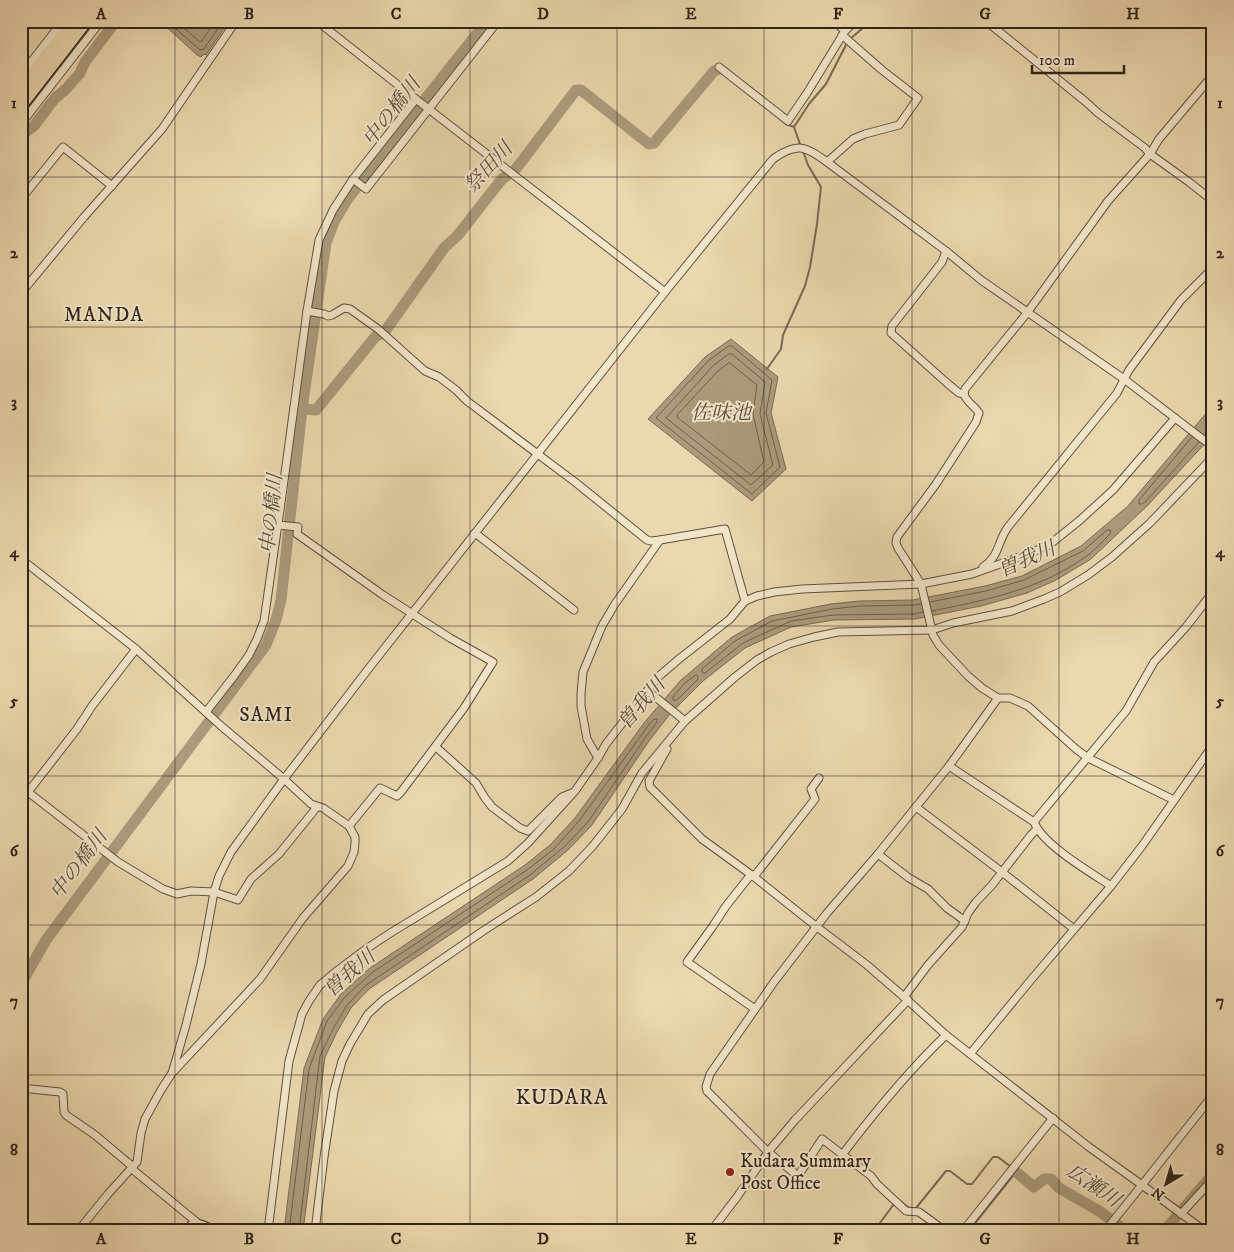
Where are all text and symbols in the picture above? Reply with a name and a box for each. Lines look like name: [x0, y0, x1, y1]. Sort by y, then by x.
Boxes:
text: A: [95, 4, 107, 24]
text: B: [244, 4, 254, 24]
text: C: [391, 4, 401, 24]
text: D: [537, 4, 549, 24]
text: E: [685, 4, 697, 24]
text: F: [833, 4, 843, 24]
text: G: [979, 4, 991, 24]
text: H: [1126, 4, 1140, 24]
scale bar: [1032, 42, 1124, 74]
text: 100 m: [1039, 51, 1075, 70]
water label: 中の橋川: [358, 71, 428, 151]
text: 1: [11, 93, 17, 113]
text: 1: [1217, 93, 1223, 113]
water label: 祭田川: [460, 136, 520, 199]
text: 2: [10, 243, 19, 263]
text: 2: [1216, 243, 1225, 263]
district label: MANDA: [64, 303, 144, 328]
text: 3: [11, 392, 17, 412]
text: 3: [1217, 392, 1223, 412]
water label: 佐味池: [691, 401, 753, 426]
water label: 中の橋川: [255, 471, 289, 555]
water label: 曽我川: [995, 536, 1061, 584]
text: 4: [8, 542, 19, 562]
text: 4: [1214, 542, 1225, 562]
water label: 曽我川: [613, 672, 672, 735]
text: 5: [9, 691, 18, 711]
text: 5: [1215, 691, 1224, 711]
district label: SAMI: [239, 703, 293, 728]
water label: 中の橋川: [45, 824, 114, 904]
text: 6: [10, 841, 20, 861]
text: 6: [1216, 841, 1226, 861]
water label: 曽我川: [319, 944, 382, 1003]
text: 7: [10, 991, 18, 1011]
text: 7: [1216, 991, 1224, 1011]
district label: KUDARA: [516, 1085, 608, 1111]
text: 8: [10, 1140, 18, 1160]
text: 8: [1216, 1140, 1224, 1160]
place label: Kudara Summary Post Office: [740, 1150, 872, 1195]
water label: 広瀬川: [1061, 1159, 1127, 1214]
north arrow: [1142, 1160, 1192, 1210]
marker: Kudara Summary Post Office: [724, 1166, 736, 1178]
text: N: [1148, 1183, 1169, 1204]
text: A: [95, 1229, 107, 1249]
text: B: [244, 1229, 254, 1249]
text: C: [391, 1229, 401, 1249]
text: D: [537, 1229, 549, 1249]
text: E: [685, 1229, 697, 1249]
text: F: [833, 1229, 843, 1249]
text: G: [979, 1229, 991, 1249]
text: H: [1126, 1229, 1140, 1249]

